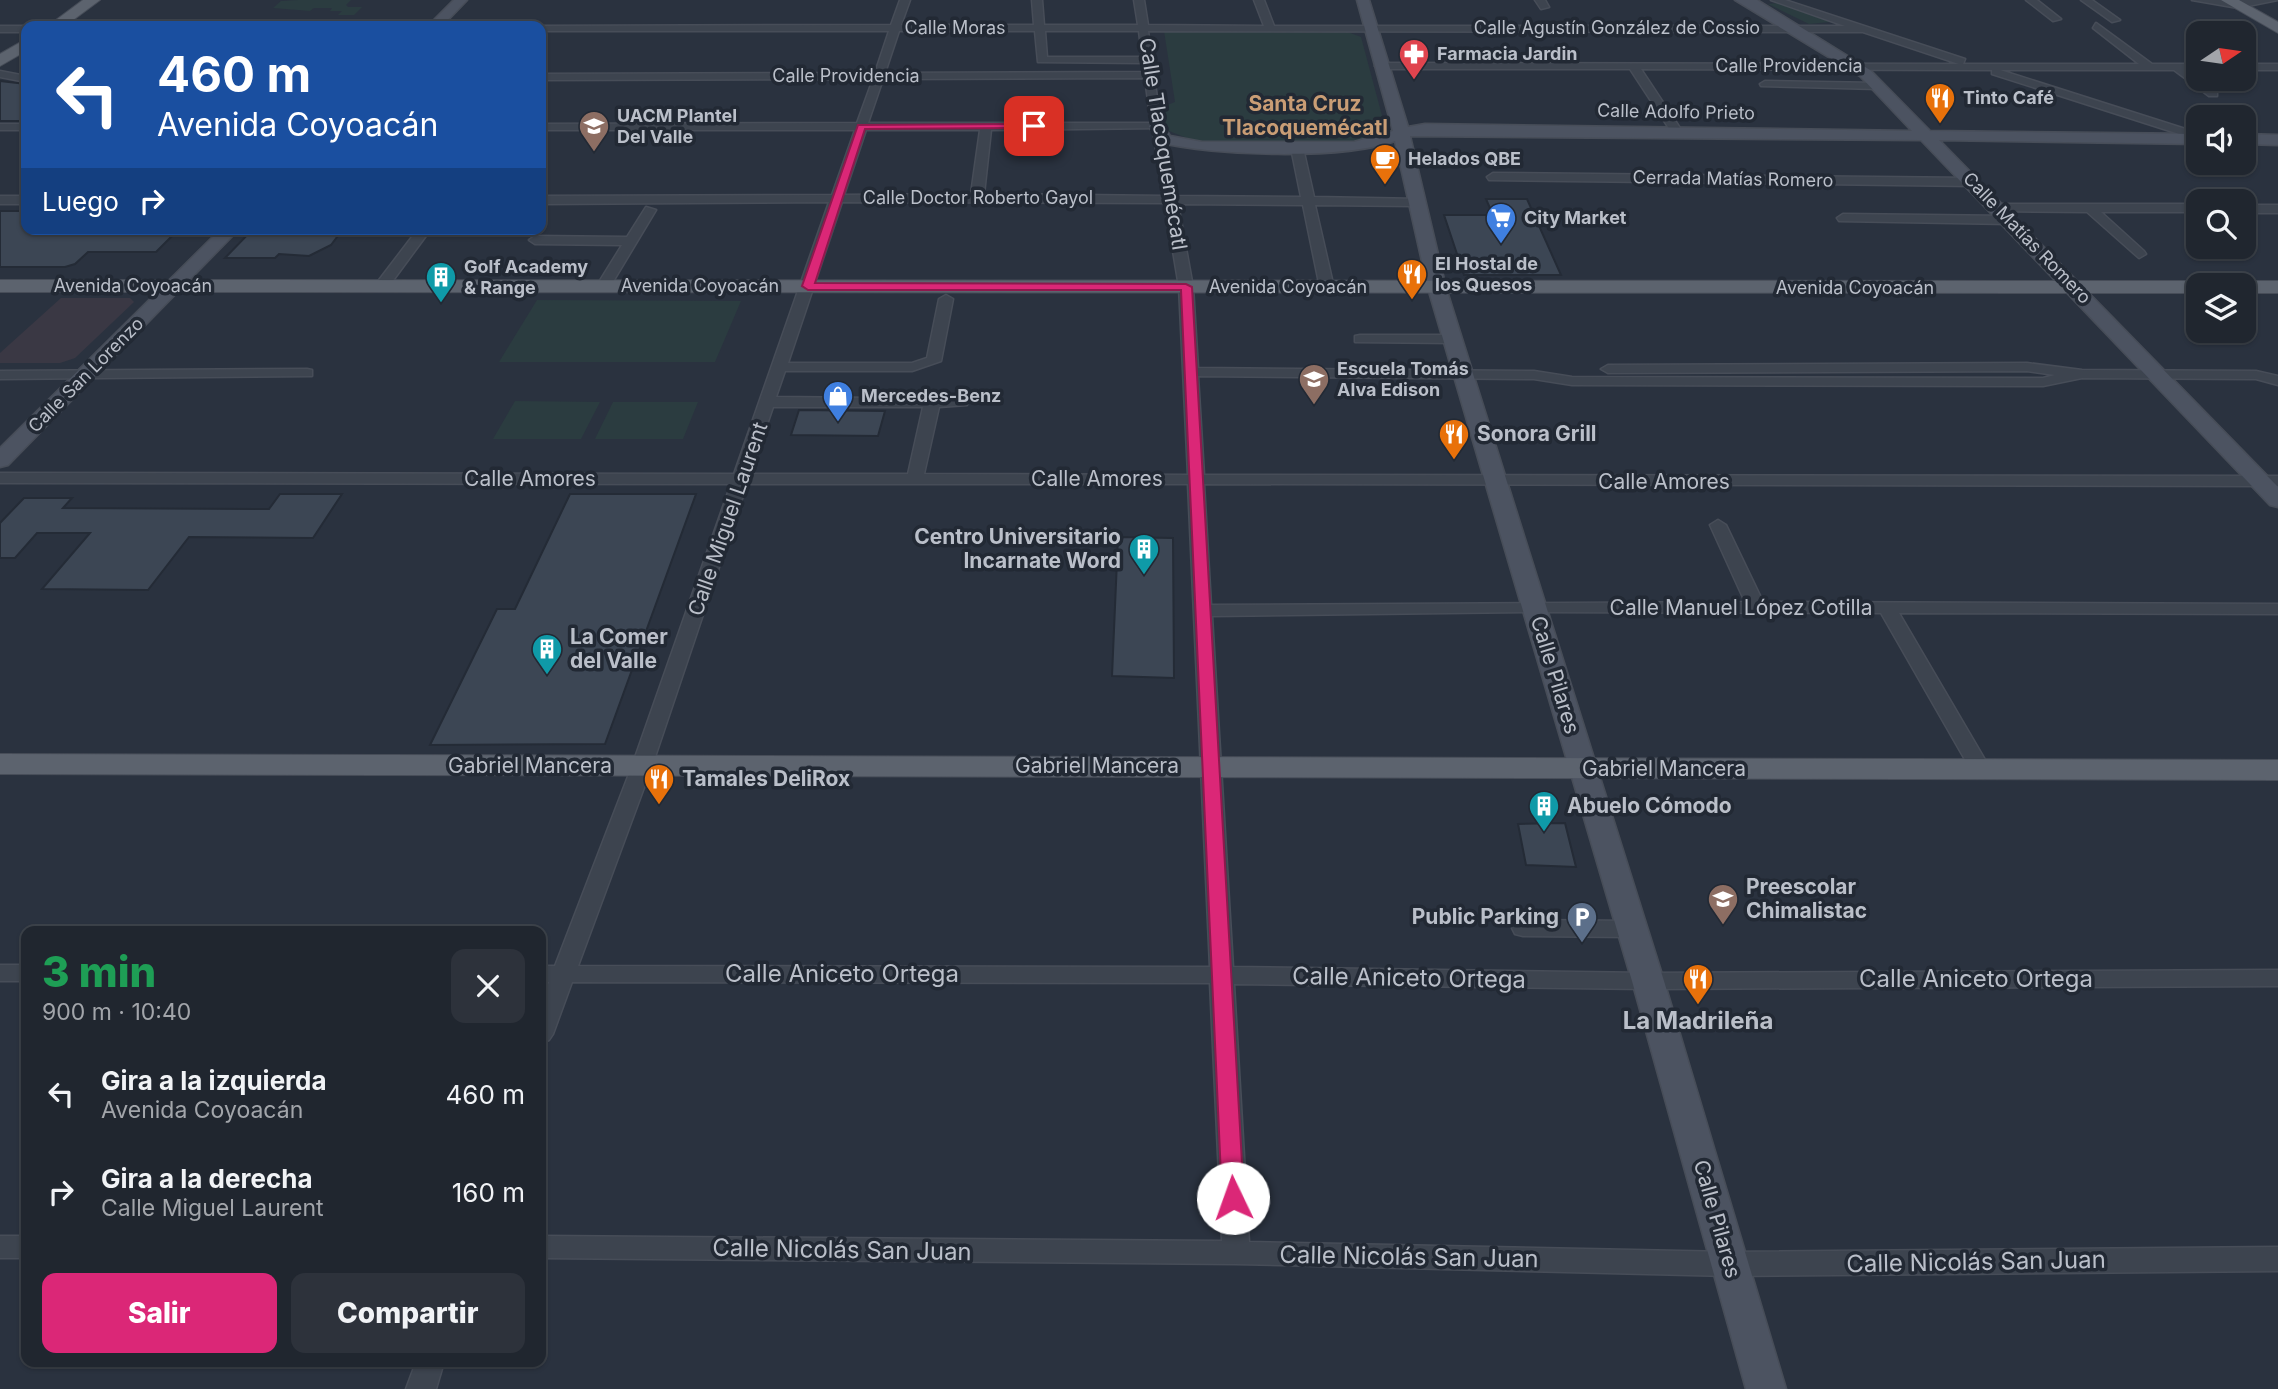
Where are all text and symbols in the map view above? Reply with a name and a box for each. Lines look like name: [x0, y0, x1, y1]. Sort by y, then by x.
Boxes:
street label: Calle Moras: [905, 17, 1005, 38]
street label: Calle Agustín González de Cossio: [1474, 17, 1760, 38]
north arrow: [2186, 21, 2256, 91]
map controls: [2186, 21, 2256, 343]
street label: Calle Tlacoquemécatl: [1134, 36, 1193, 252]
pharmacy icon: Farmacia Jardin: [1397, 37, 1431, 81]
place label: Farmacia Jardin: [1437, 43, 1578, 64]
text: 460 m: [157, 45, 311, 104]
icon: left: [42, 49, 133, 140]
street label: Calle Providencia: [1715, 55, 1863, 76]
street label: Calle Providencia: [772, 65, 920, 86]
restaurant icon: Tinto Café: [1923, 81, 1957, 125]
place label: Tinto Café: [1963, 87, 2054, 108]
district label: Santa Cruz Tlacoquemécatl: [1222, 91, 1388, 140]
pin: [1004, 96, 1064, 156]
street label: Calle Adolfo Prieto: [1597, 100, 1755, 123]
text: Avenida Coyoacán: [157, 105, 438, 144]
place label: UACM Plantel Del Valle: [617, 105, 737, 147]
button: sound: [2186, 105, 2256, 175]
icon: arrive: [1015, 107, 1053, 145]
school or university icon: UACM Plantel Del Valle: [577, 109, 611, 153]
cafe icon: Helados QBE: [1368, 142, 1402, 186]
place label: Helados QBE: [1408, 148, 1521, 169]
street label: Cerrada Matías Romero: [1632, 166, 1834, 191]
street label: Calle Matías Romero: [1959, 168, 2096, 308]
icon: right: [133, 182, 171, 220]
text: Luego: [42, 186, 119, 217]
street label: Calle Doctor Roberto Gayol: [863, 187, 1093, 208]
button: search: [2186, 189, 2256, 259]
supermarket icon: City Market: [1484, 201, 1518, 245]
place label: City Market: [1524, 207, 1627, 228]
place label: El Hostal de los Quesos: [1435, 253, 1538, 295]
place label: Golf Academy & Range: [464, 256, 588, 298]
restaurant icon: El Hostal de los Quesos: [1395, 257, 1429, 301]
building icon: Golf Academy & Range: [424, 260, 458, 304]
button: layers: [2186, 273, 2256, 343]
street label: Avenida Coyoacán: [54, 275, 212, 296]
street label: Avenida Coyoacán: [621, 275, 779, 296]
street label: Avenida Coyoacán: [1209, 276, 1367, 297]
street label: Avenida Coyoacán: [1776, 277, 1934, 298]
street label: Calle San Lorenzo: [24, 313, 147, 436]
place label: Escuela Tomás Alva Edison: [1337, 358, 1469, 400]
school or university icon: Escuela Tomás Alva Edison: [1297, 362, 1331, 406]
shop icon: Mercedes-Benz: [821, 379, 855, 423]
place label: Mercedes-Benz: [861, 385, 1001, 406]
restaurant icon: Sonora Grill: [1437, 417, 1471, 461]
street label: Calle Miguel Laurent: [683, 419, 772, 619]
place label: Sonora Grill: [1477, 421, 1597, 446]
street label: Calle Amores: [464, 466, 596, 491]
street label: Calle Amores: [1031, 466, 1163, 491]
street label: Calle Amores: [1598, 469, 1730, 494]
place label: Centro Universitario Incarnate Word: [914, 524, 1121, 573]
building icon: Centro Universitario Incarnate Word: [1127, 532, 1161, 576]
street label: Calle Manuel López Cotilla: [1610, 595, 1872, 620]
street label: Calle Pilares: [1526, 613, 1585, 737]
place label: La Comer del Valle: [570, 624, 668, 673]
building icon: La Comer del Valle: [530, 632, 564, 676]
street label: Gabriel Mancera: [448, 753, 612, 778]
street label: Gabriel Mancera: [1015, 753, 1179, 778]
street label: Gabriel Mancera: [1582, 756, 1746, 781]
restaurant icon: Tamales DeliRox: [642, 762, 676, 806]
place label: Tamales DeliRox: [682, 766, 850, 791]
building icon: Abuelo Cómodo: [1527, 789, 1561, 833]
place label: Abuelo Cómodo: [1567, 793, 1732, 818]
place label: Preescolar Chimalistac: [1746, 874, 1867, 923]
school or university icon: Preescolar Chimalistac: [1706, 882, 1740, 926]
parking icon: Public Parking: [1565, 900, 1599, 944]
place label: Public Parking: [1412, 904, 1559, 929]
text: 3 min: [42, 946, 156, 997]
button: close: [451, 949, 525, 1023]
street label: Calle Aniceto Ortega: [725, 959, 959, 988]
street label: Calle Aniceto Ortega: [1292, 961, 1526, 994]
restaurant icon: La Madrileña: [1681, 962, 1715, 1006]
street label: Calle Aniceto Ortega: [1859, 964, 2093, 993]
text: 900 m · 10:40: [42, 998, 191, 1026]
place label: La Madrileña: [1623, 1006, 1773, 1035]
text: Gira a la izquierda: [101, 1065, 327, 1096]
icon: left: [42, 1075, 80, 1113]
text: 460 m: [446, 1079, 525, 1110]
text: Avenida Coyoacán: [101, 1096, 303, 1124]
street label: Calle Pilares: [1689, 1157, 1746, 1281]
position arrow: [1196, 1161, 1270, 1235]
text: Gira a la derecha: [101, 1163, 313, 1194]
icon: right: [42, 1173, 80, 1211]
text: 160 m: [452, 1177, 525, 1208]
text: Calle Miguel Laurent: [101, 1194, 324, 1222]
street label: Calle Nicolás San Juan: [712, 1233, 972, 1266]
street label: Calle Nicolás San Juan: [1279, 1240, 1539, 1273]
street label: Calle Nicolás San Juan: [1846, 1245, 2106, 1278]
button: Salir: [42, 1273, 277, 1353]
button: Compartir: [291, 1273, 525, 1353]

